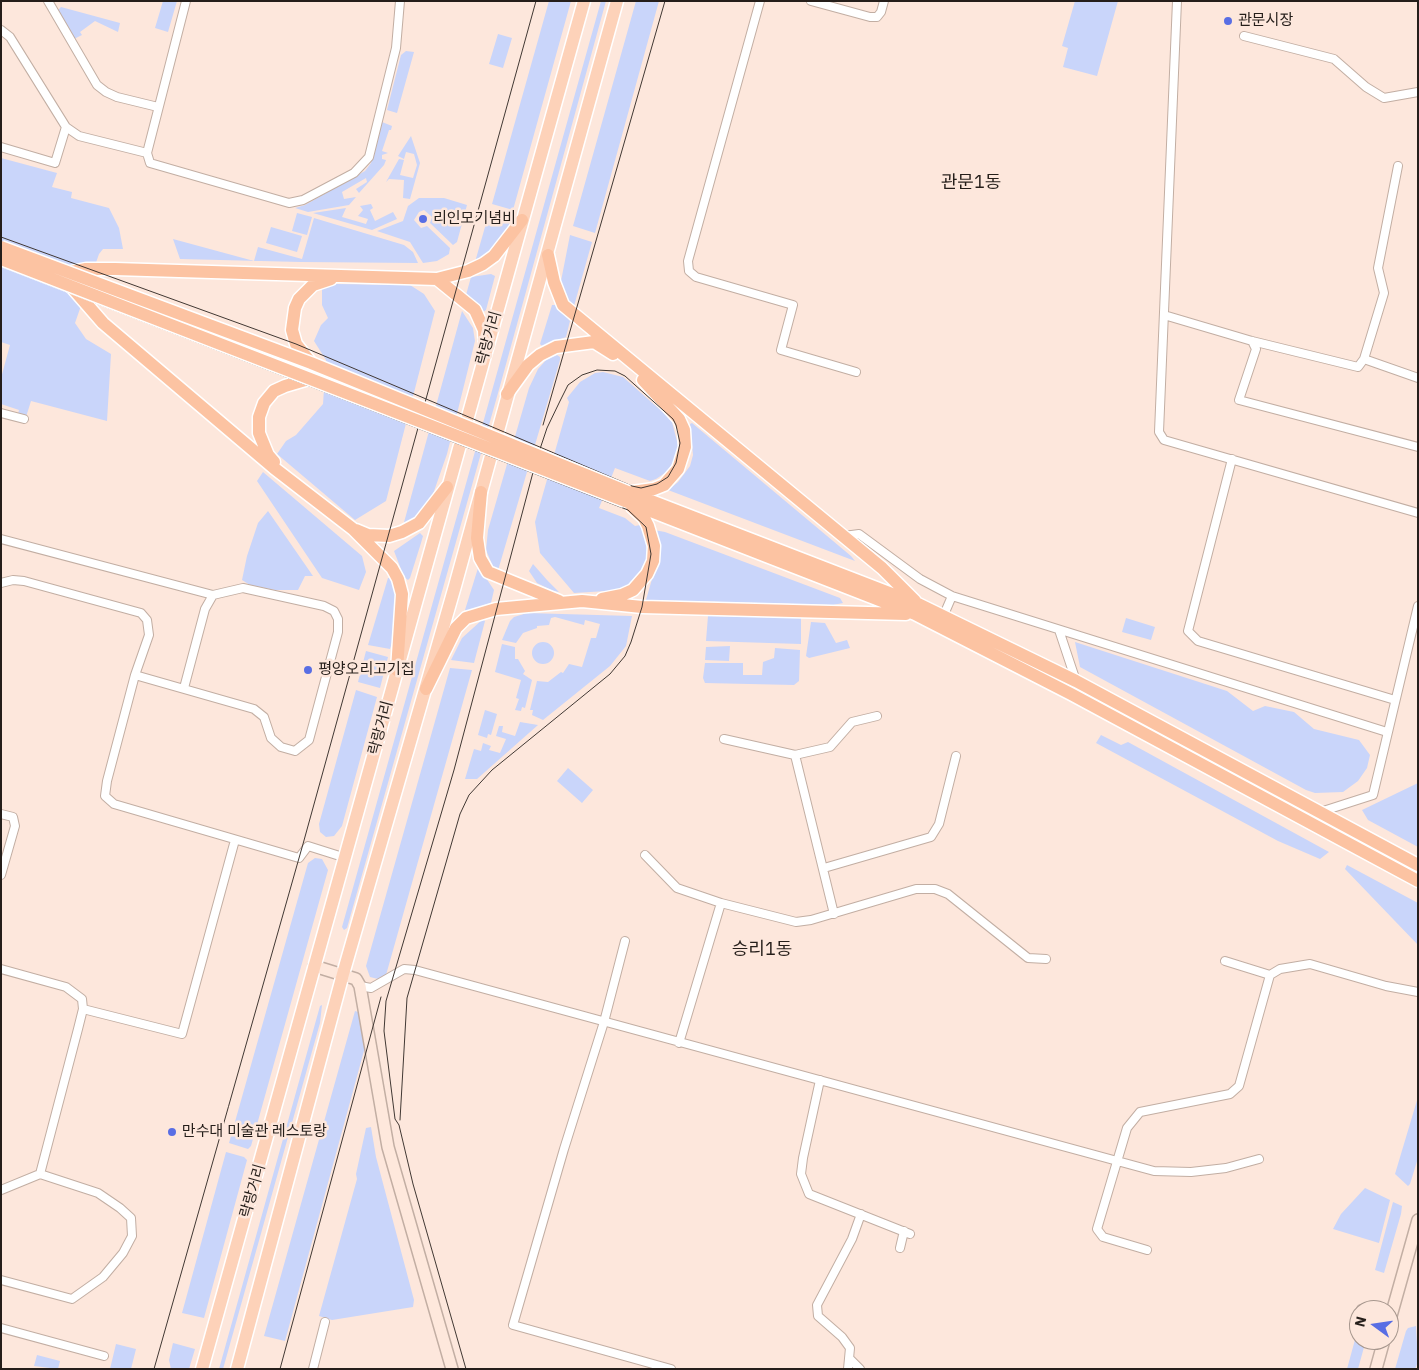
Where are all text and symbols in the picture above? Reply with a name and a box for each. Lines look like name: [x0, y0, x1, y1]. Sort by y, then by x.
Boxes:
place label: 관문시장: [1238, 12, 1293, 30]
marker: 관문시장: [1222, 15, 1234, 27]
district label: 관문1동: [941, 172, 1001, 194]
place label: 리인모기념비: [433, 210, 516, 228]
marker: 리인모기념비: [417, 213, 429, 225]
street label: 락랑거리: [473, 309, 505, 367]
place label: 평양오리고기집: [318, 661, 415, 679]
marker: 평양오리고기집: [302, 664, 314, 676]
street label: 락랑거리: [365, 699, 397, 757]
district label: 승리1동: [732, 939, 792, 961]
place label: 만수대 미술관 레스토랑: [182, 1123, 327, 1141]
marker: 만수대 미술관 레스토랑: [166, 1126, 178, 1138]
street label: 락랑거리: [237, 1162, 269, 1220]
north arrow: [1349, 1300, 1399, 1350]
text: N: [1350, 1315, 1370, 1329]

